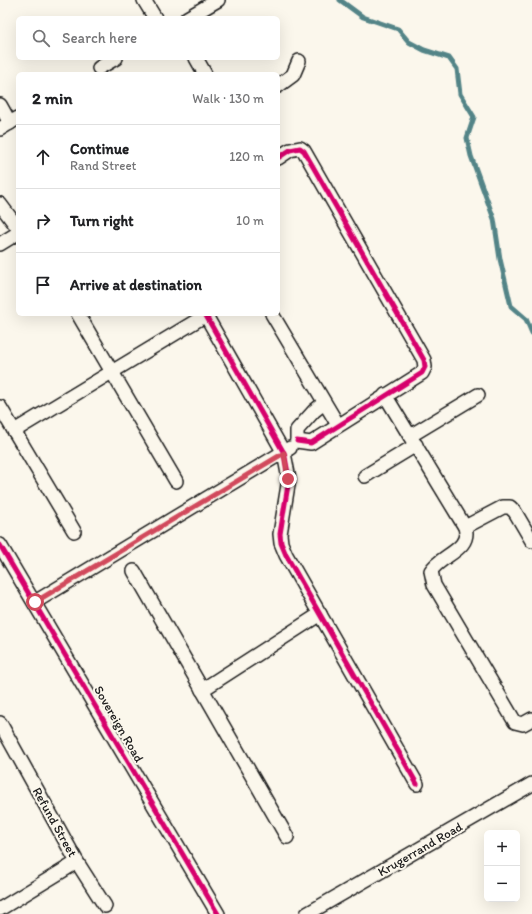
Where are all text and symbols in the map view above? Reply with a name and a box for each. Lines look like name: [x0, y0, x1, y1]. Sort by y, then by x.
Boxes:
search box: [16, 16, 280, 60]
icon: search: [30, 27, 52, 49]
text: Search here: [62, 29, 137, 47]
text: 2 min: [32, 88, 72, 108]
text: Walk · 130 m: [192, 91, 264, 106]
text: Continue: [70, 140, 129, 158]
icon: ahead: [32, 146, 54, 168]
text: 120 m: [229, 149, 264, 164]
text: Rand Street: [70, 158, 136, 173]
icon: right: [32, 210, 54, 232]
text: Turn right: [70, 212, 134, 230]
text: 10 m: [236, 213, 264, 228]
icon: arrive: [32, 274, 54, 296]
text: Arrive at destination: [70, 276, 202, 294]
route end: [279, 470, 297, 488]
route start: [26, 593, 44, 611]
street label: Sovereign Road: [91, 683, 147, 765]
street label: Refund Street: [30, 785, 80, 860]
street label: Krugerrand Road: [375, 819, 465, 879]
map controls: [484, 830, 520, 902]
button: +: [484, 830, 520, 866]
button: −: [484, 866, 520, 902]

